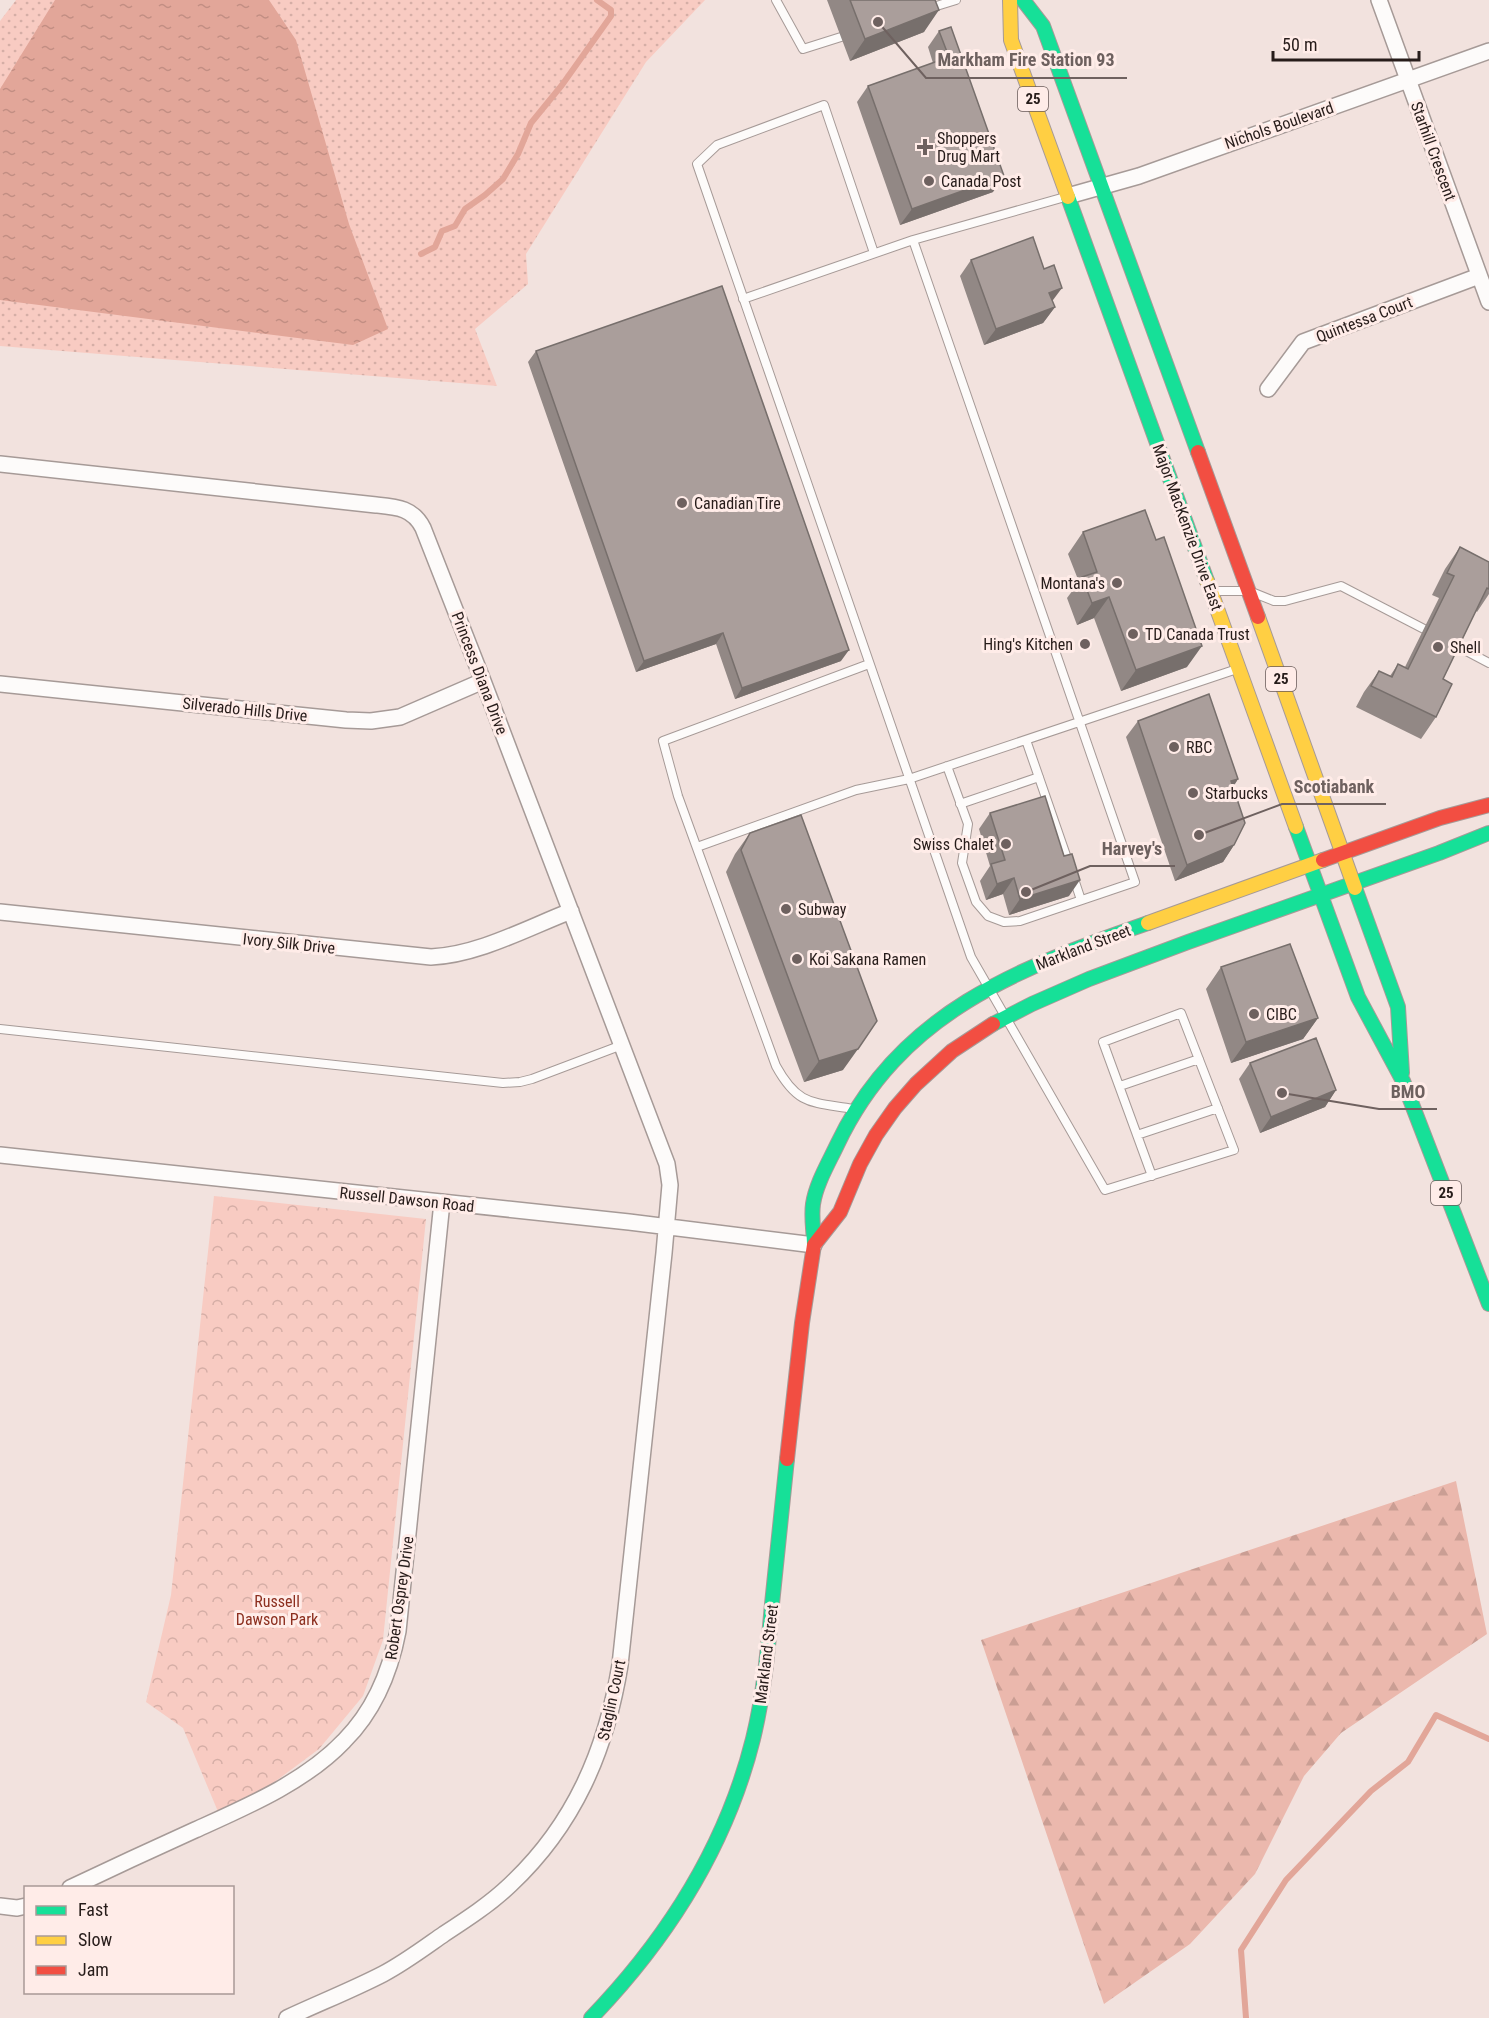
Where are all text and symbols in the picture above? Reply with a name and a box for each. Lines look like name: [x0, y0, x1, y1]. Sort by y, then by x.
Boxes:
scale bar: [1273, 24, 1418, 62]
text: 50 m: [1282, 34, 1317, 55]
callout: Markham Fire Station 93: [926, 42, 1127, 78]
text: Markham Fire Station 93: [937, 49, 1115, 70]
road number: 25: [1018, 87, 1048, 111]
street label: Nichols Boulevard: [1222, 98, 1336, 153]
street label: Starhill Crescent: [1407, 99, 1460, 204]
place label: Shoppers Drug Mart: [937, 129, 1000, 166]
marker: Shoppers Drug Mart: [918, 140, 932, 154]
place label: Canada Post: [941, 172, 1022, 191]
marker: Canada Post: [922, 174, 936, 188]
street label: Quintessa Court: [1313, 292, 1415, 347]
street label: Major MacKenzie Drive East: [1149, 441, 1227, 613]
place label: Canadian Tire: [694, 494, 781, 513]
marker: Canadian Tire: [675, 496, 689, 510]
place label: Montana's: [1040, 574, 1105, 593]
marker: Montana's: [1110, 576, 1124, 590]
street label: Princess Diana Drive: [447, 609, 512, 737]
place label: TD Canada Trust: [1145, 625, 1250, 644]
marker: TD Canada Trust: [1126, 627, 1140, 641]
place label: Hing's Kitchen: [983, 635, 1073, 654]
marker: Hing's Kitchen: [1078, 637, 1092, 651]
place label: Shell: [1450, 638, 1481, 657]
marker: Shell: [1431, 640, 1445, 654]
road number: 25: [1266, 667, 1296, 691]
street label: Silverado Hills Drive: [182, 693, 308, 726]
place label: RBC: [1186, 738, 1212, 757]
marker: RBC: [1167, 740, 1181, 754]
callout: Scotiabank: [1282, 768, 1386, 804]
text: Scotiabank: [1294, 776, 1375, 797]
place label: Starbucks: [1205, 784, 1268, 803]
marker: Starbucks: [1186, 786, 1200, 800]
callout: Harvey's: [1090, 830, 1175, 866]
place label: Swiss Chalet: [913, 835, 994, 854]
marker: Swiss Chalet: [999, 837, 1013, 851]
text: Harvey's: [1102, 838, 1162, 859]
place label: Subway: [798, 900, 847, 919]
marker: Subway: [779, 902, 793, 916]
street label: Markland Street: [1033, 921, 1134, 974]
street label: Ivory Silk Drive: [242, 929, 336, 958]
place label: Koi Sakana Ramen: [809, 950, 926, 969]
marker: Koi Sakana Ramen: [790, 952, 804, 966]
place label: CIBC: [1266, 1005, 1297, 1024]
marker: CIBC: [1247, 1007, 1261, 1021]
callout: BMO: [1379, 1073, 1437, 1109]
text: BMO: [1391, 1081, 1425, 1102]
road number: 25: [1431, 1181, 1461, 1205]
street label: Russell Dawson Road: [339, 1183, 475, 1216]
street label: Robert Osprey Drive: [381, 1535, 418, 1661]
park label: Russell Dawson Park: [236, 1592, 319, 1629]
street label: Markland Street: [751, 1603, 782, 1705]
street label: Staglin Court: [594, 1658, 629, 1742]
legend: [24, 1886, 234, 1994]
text: Fast: [78, 1899, 109, 1920]
text: Slow: [78, 1929, 113, 1950]
text: Jam: [78, 1959, 109, 1980]

